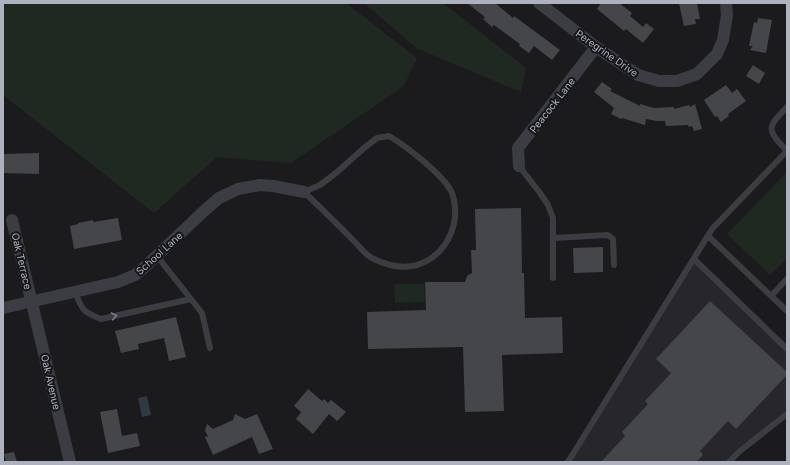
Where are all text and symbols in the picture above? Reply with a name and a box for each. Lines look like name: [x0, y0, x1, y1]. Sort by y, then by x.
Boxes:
street label: Peregrine Drive: [573, 27, 641, 79]
street label: Peacock Lane: [527, 75, 577, 135]
street label: School Lane: [133, 229, 185, 277]
street label: Oak Terrace: [10, 231, 34, 291]
one-way arrow: [111, 313, 117, 321]
street label: Oak Avenue: [39, 353, 63, 411]

